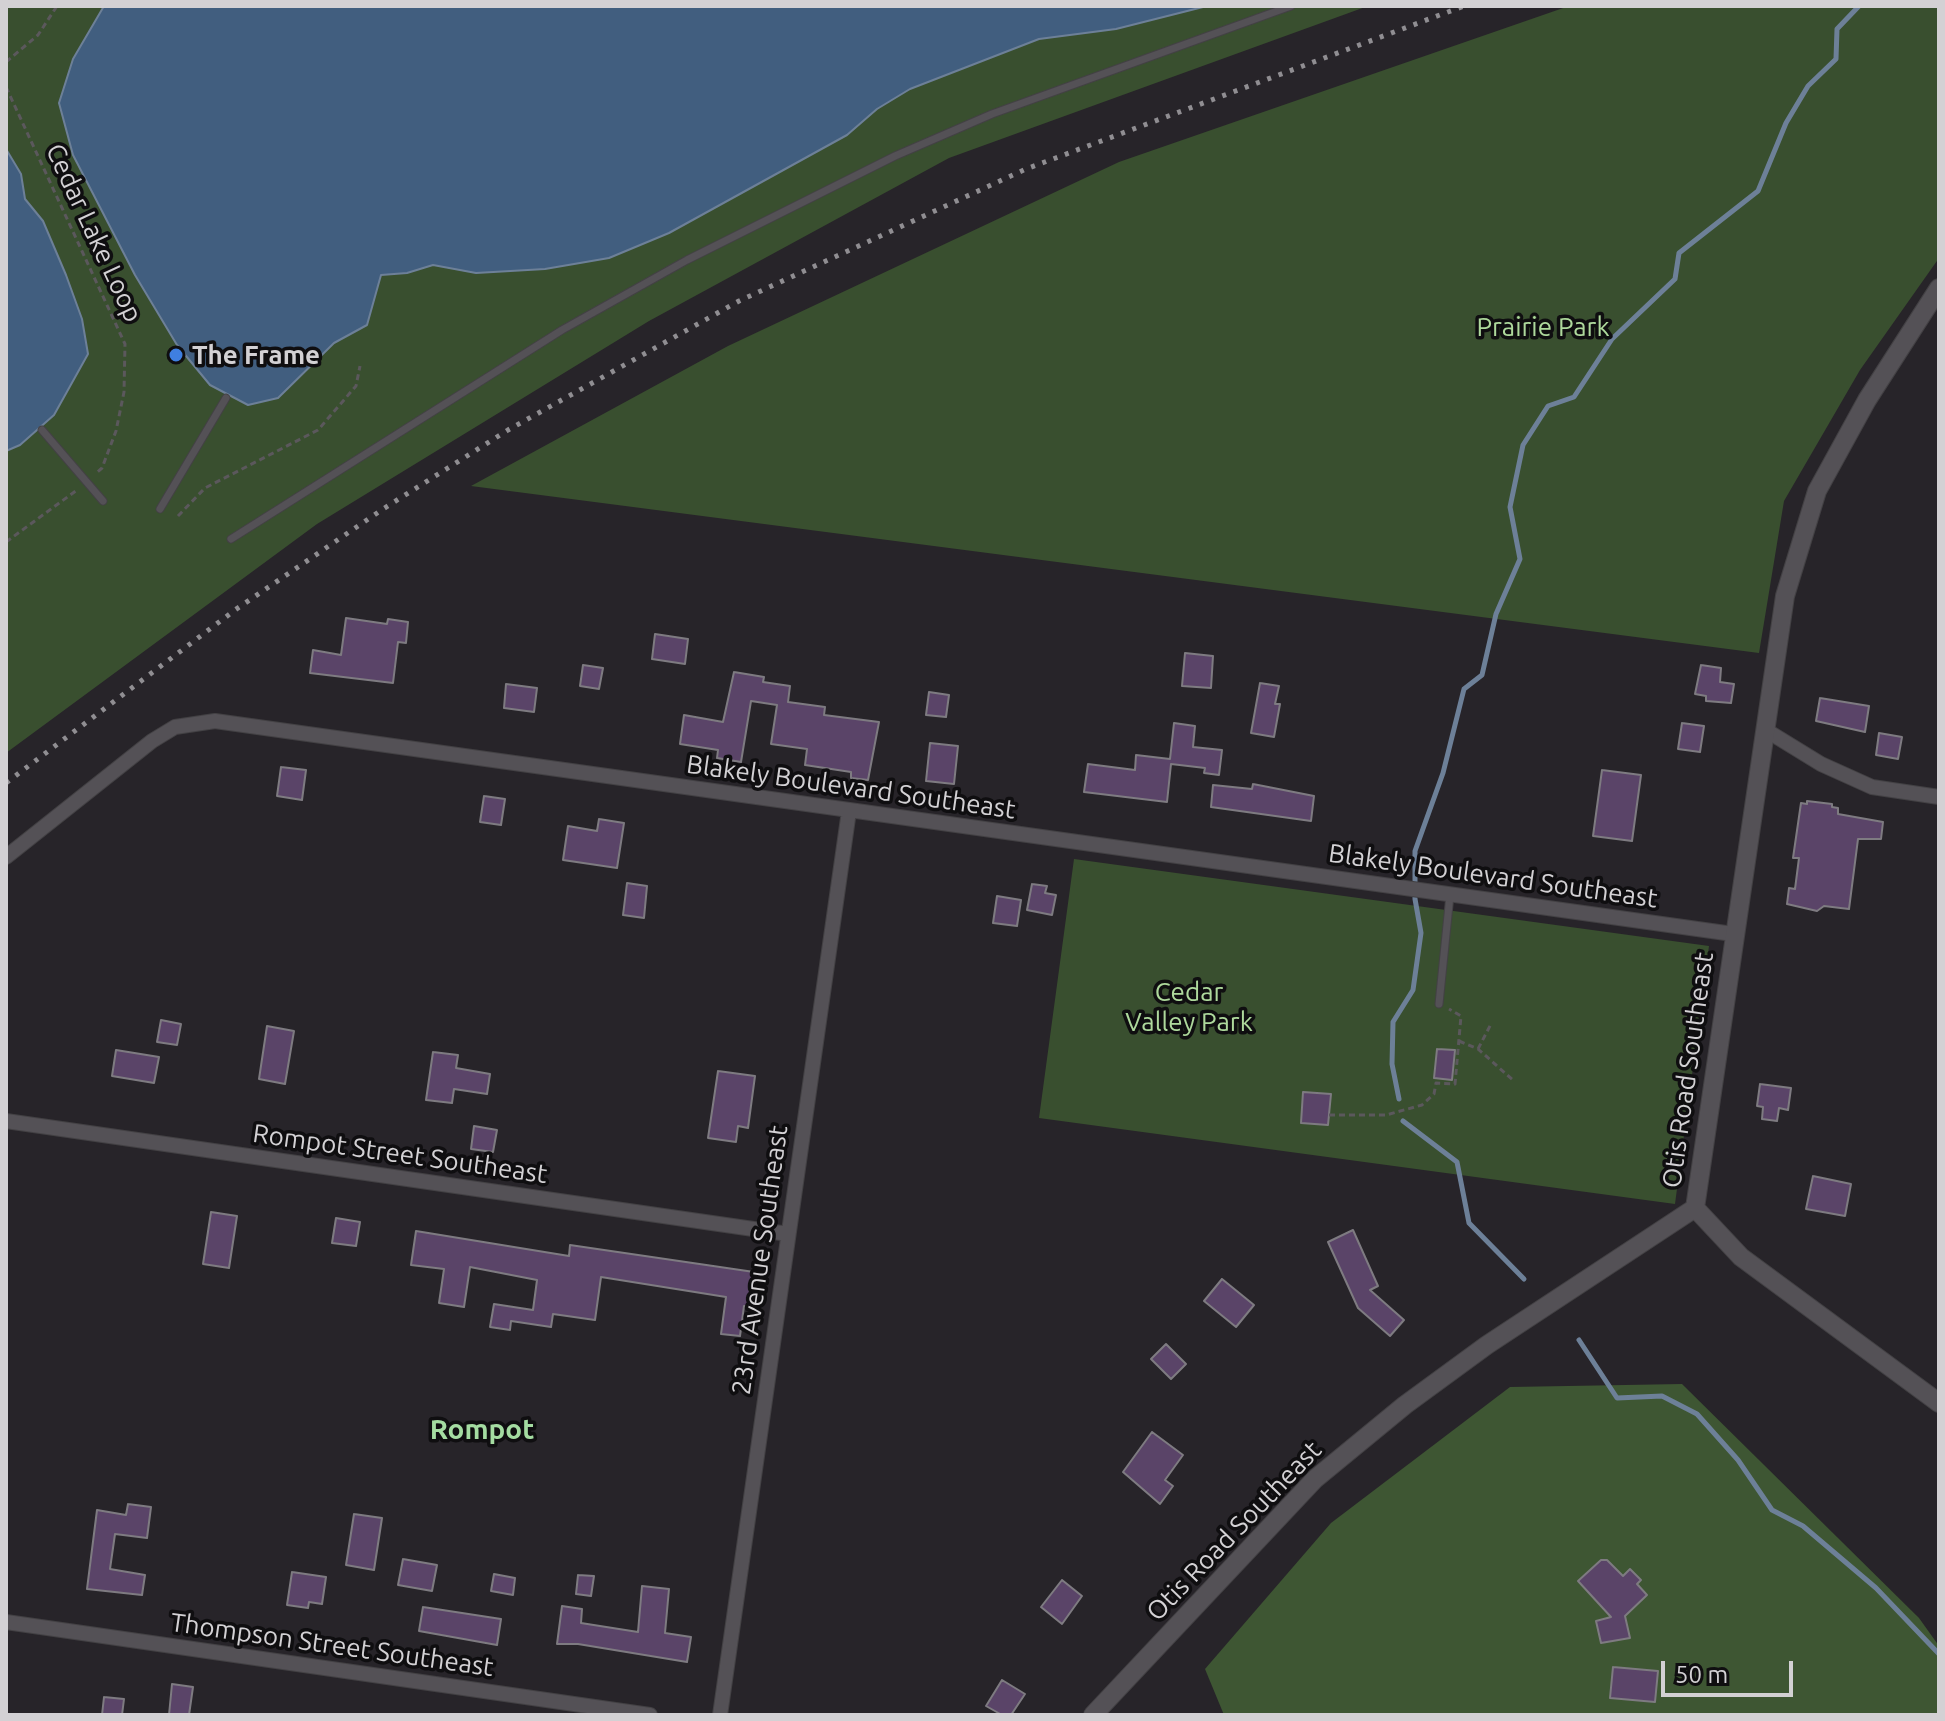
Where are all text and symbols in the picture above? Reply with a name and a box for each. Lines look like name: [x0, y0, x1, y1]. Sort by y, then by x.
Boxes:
street label: Cedar Lake Loop: [39, 139, 149, 327]
park label: Prairie Park: [1476, 311, 1610, 343]
place label: The Frame: [192, 339, 320, 371]
marker: The Frame: [167, 346, 185, 364]
street label: Blakely Boulevard Southeast: [685, 748, 1017, 826]
street label: Blakely Boulevard Southeast: [1327, 837, 1659, 915]
street label: Otis Road Southeast: [1656, 950, 1720, 1190]
park label: Cedar Valley Park: [1125, 976, 1253, 1038]
street label: Rompot Street Southeast: [251, 1118, 549, 1190]
street label: 23rd Avenue Southeast: [726, 1123, 794, 1397]
district label: Rompot: [430, 1413, 534, 1447]
street label: Otis Road Southeast: [1140, 1435, 1328, 1627]
street label: Thompson Street Southeast: [168, 1607, 496, 1683]
scale bar: [1665, 1645, 1797, 1695]
text: 50 m: [1675, 1661, 1728, 1688]

